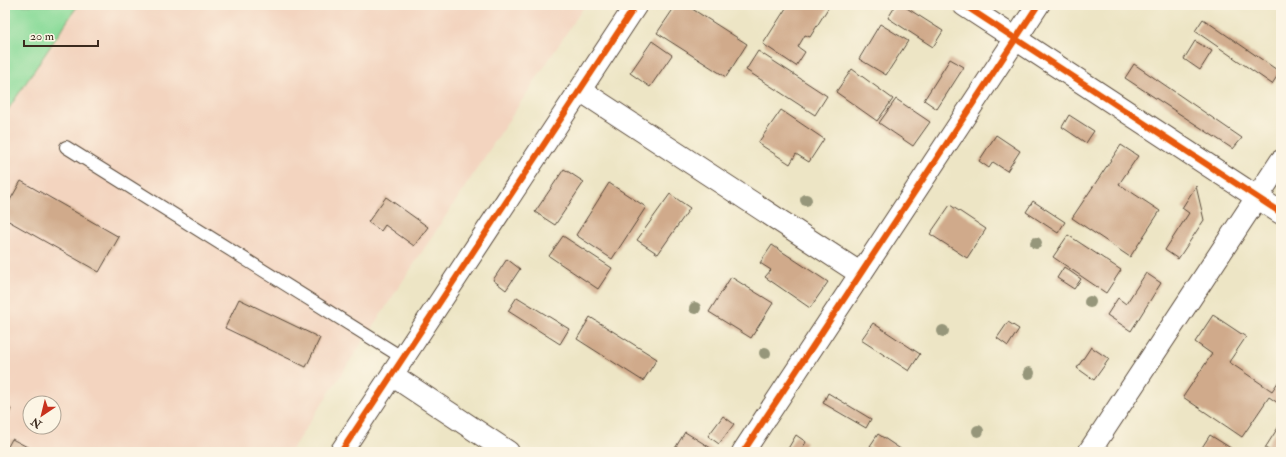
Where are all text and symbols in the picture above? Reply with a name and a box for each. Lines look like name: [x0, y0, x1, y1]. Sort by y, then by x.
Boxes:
scale bar: [24, 22, 98, 48]
text: 20 m: [30, 29, 55, 44]
north arrow: [22, 395, 62, 435]
text: N: [28, 414, 45, 432]

